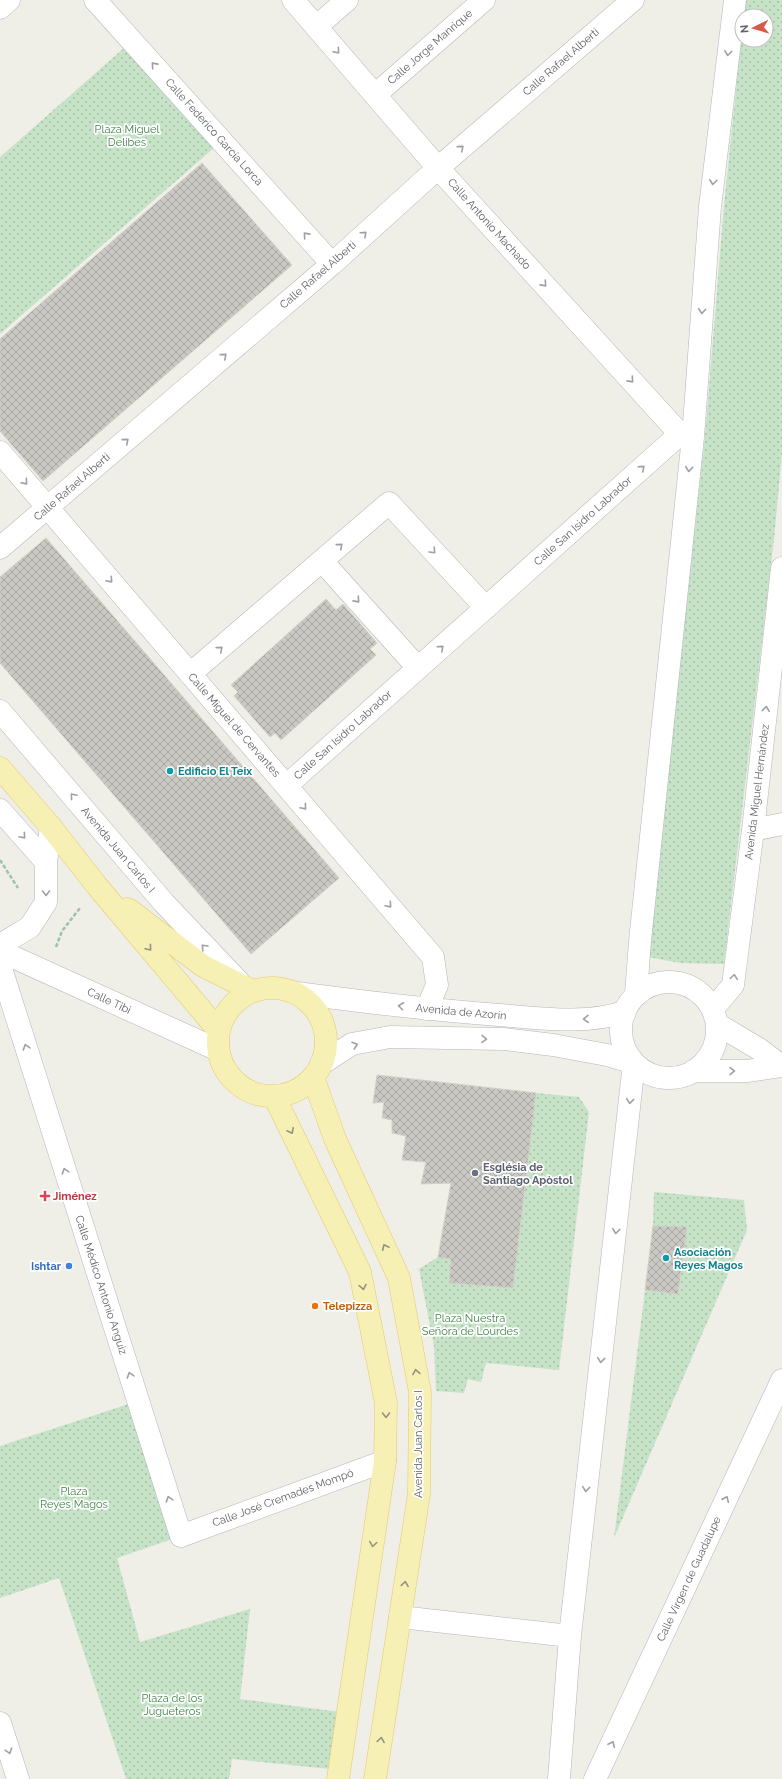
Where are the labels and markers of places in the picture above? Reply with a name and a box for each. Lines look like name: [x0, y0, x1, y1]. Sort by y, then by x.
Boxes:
place label: Edificio El Teix: [178, 765, 252, 778]
marker: Edificio El Teix: [165, 766, 175, 776]
place label: Església de Santiago Apòstol: [483, 1161, 573, 1187]
marker: Església de Santiago Apòstol: [470, 1168, 480, 1178]
place label: Jiménez: [53, 1190, 97, 1203]
marker: Jiménez: [40, 1191, 50, 1201]
place label: Asociación Reyes Magos: [674, 1246, 743, 1272]
marker: Asociación Reyes Magos: [661, 1253, 671, 1263]
place label: Ishtar: [31, 1260, 62, 1273]
marker: Ishtar: [64, 1261, 74, 1271]
place label: Telepizza: [323, 1300, 372, 1313]
marker: Telepizza: [310, 1301, 320, 1311]

